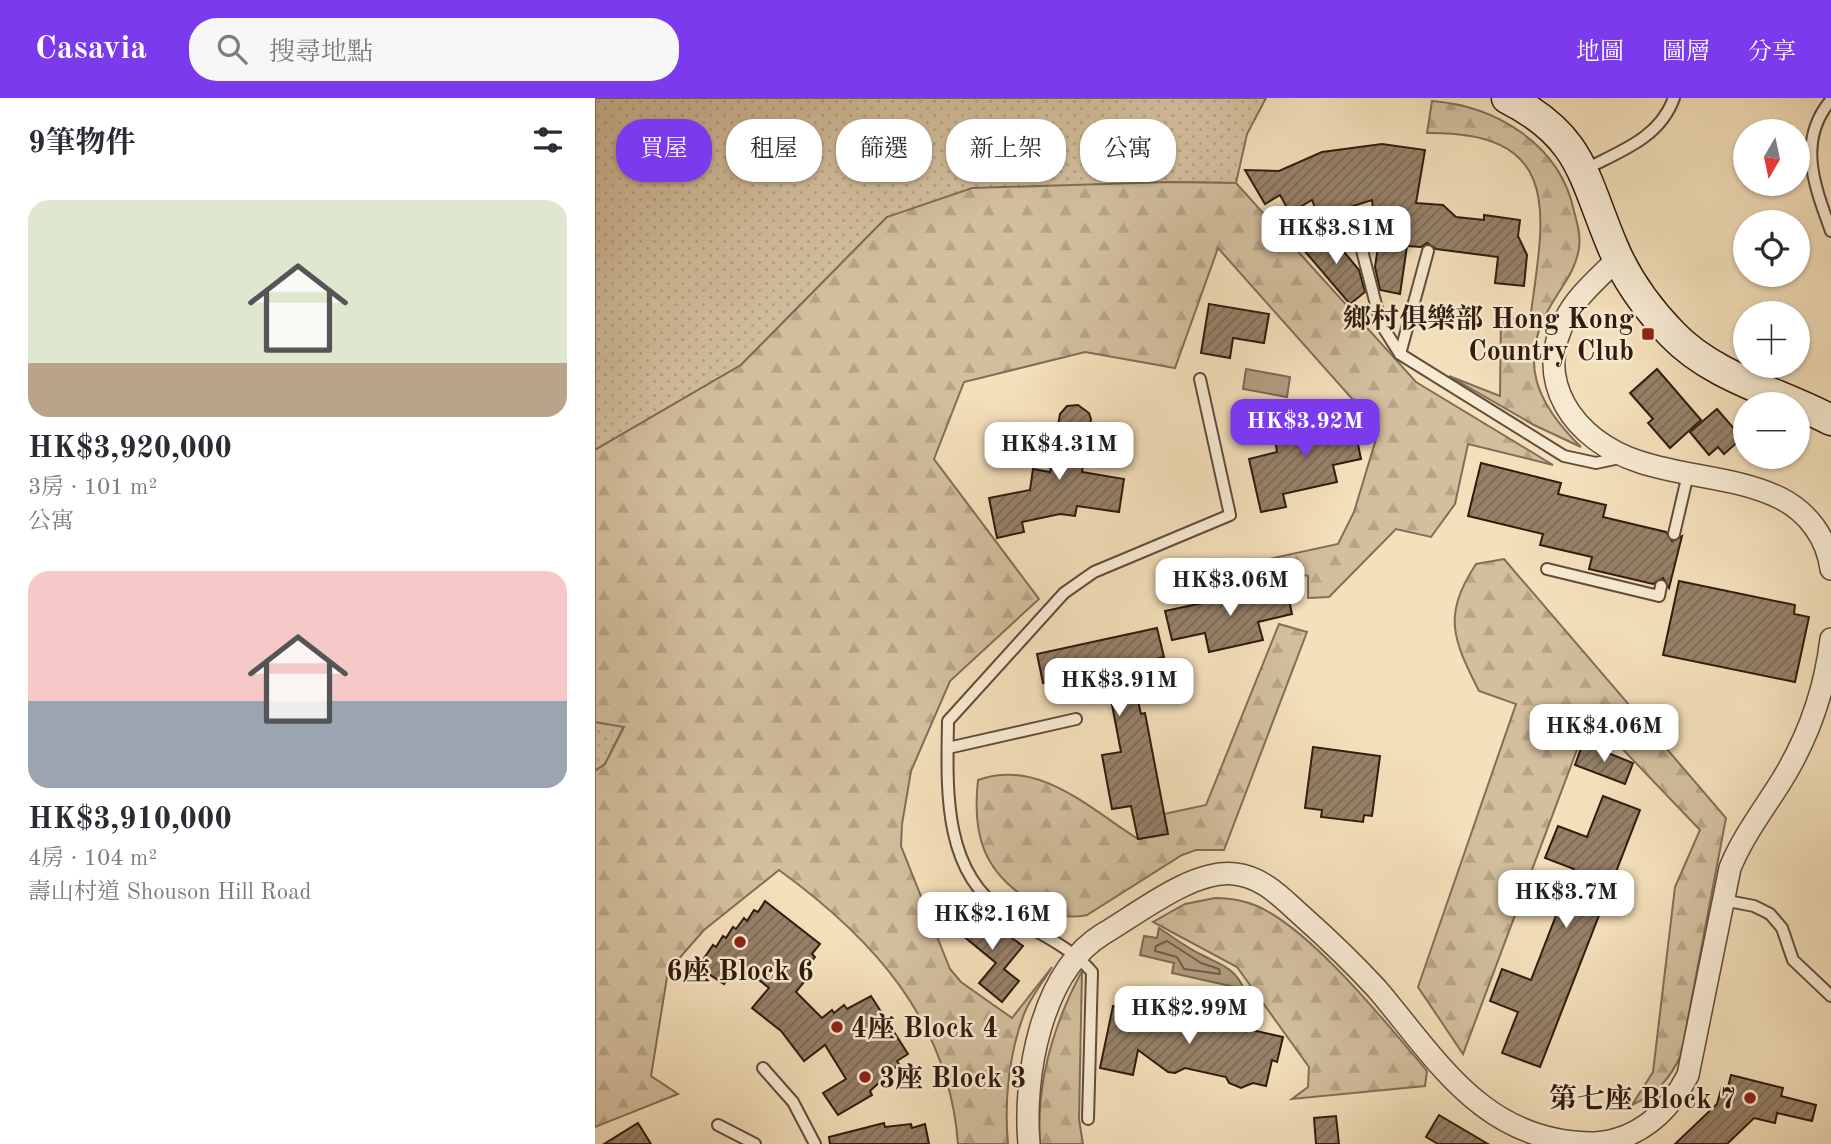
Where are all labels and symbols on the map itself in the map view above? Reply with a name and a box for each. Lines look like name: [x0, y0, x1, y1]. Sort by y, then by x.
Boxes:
north arrow: [1733, 119, 1809, 196]
pin: HK$3.81M: [1264, 206, 1408, 266]
place label: 鄉村俱樂部 Hong Kong Country Club: [1343, 303, 1634, 367]
marker: 鄉村俱樂部 Hong Kong Country Club: [1640, 326, 1656, 342]
pin: HK$3.92M: [1233, 400, 1377, 459]
pin: HK$4.31M: [987, 422, 1131, 482]
pin: HK$3.06M: [1158, 559, 1302, 618]
pin: HK$3.91M: [1047, 658, 1191, 718]
pin: HK$4.06M: [1532, 704, 1676, 764]
pin: HK$3.7M: [1501, 870, 1631, 930]
pin: HK$2.16M: [920, 892, 1064, 952]
marker: 6座 Block 6: [732, 934, 748, 950]
place label: 6座 Block 6: [666, 955, 814, 987]
pin: HK$2.99M: [1117, 986, 1261, 1046]
place label: 4座 Block 4: [851, 1012, 999, 1044]
marker: 4座 Block 4: [829, 1019, 845, 1035]
place label: 3座 Block 3: [879, 1062, 1027, 1094]
marker: 3座 Block 3: [857, 1069, 873, 1085]
place label: 第七座 Block 7: [1549, 1083, 1736, 1115]
marker: 第七座 Block 7: [1742, 1090, 1758, 1106]

